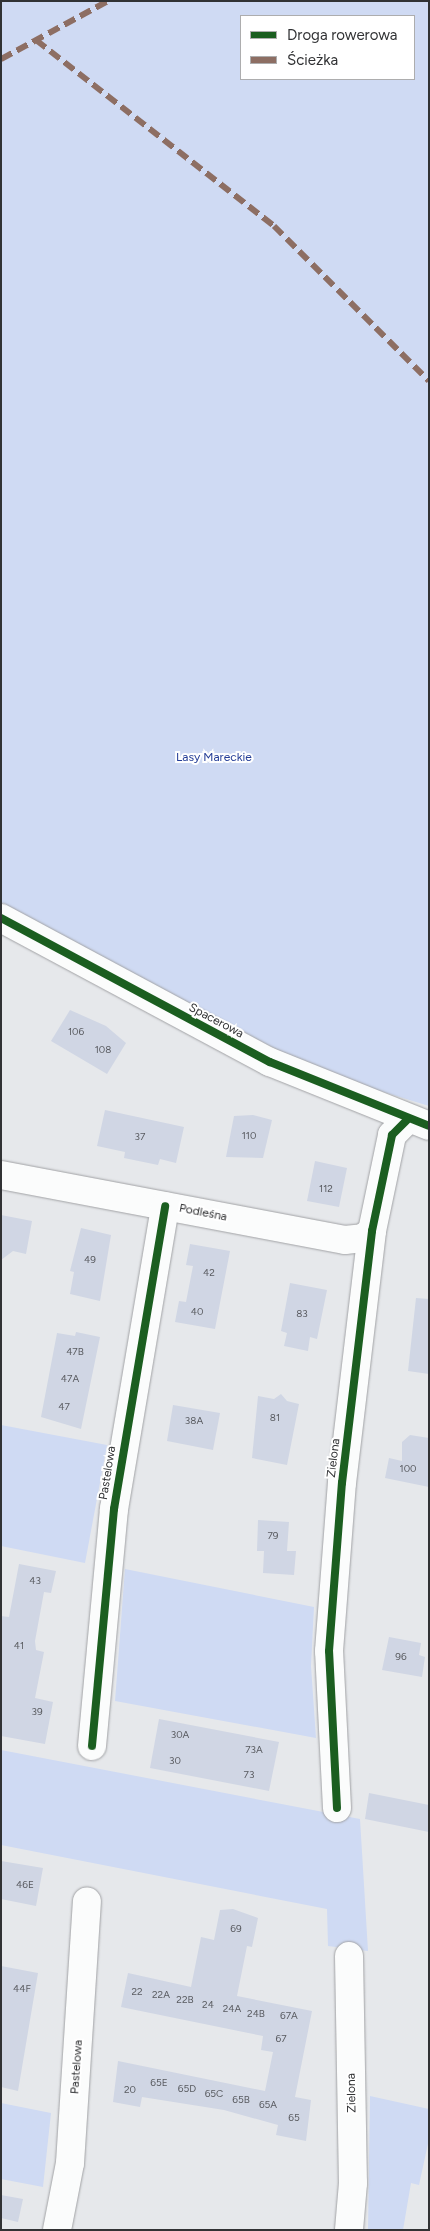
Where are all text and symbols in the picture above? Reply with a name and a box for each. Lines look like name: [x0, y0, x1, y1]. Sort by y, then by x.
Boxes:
legend: [240, 15, 415, 80]
text: Droga rowerowa: [287, 26, 397, 44]
text: Ścieżka: [287, 51, 338, 69]
park label: Lasy Mareckie: [176, 751, 252, 765]
street label: Spacerowa: [186, 1001, 246, 1041]
house number: 106: [68, 1026, 84, 1038]
house number: 108: [95, 1044, 111, 1056]
house number: 110: [242, 1130, 256, 1142]
house number: 37: [135, 1131, 145, 1143]
house number: 112: [319, 1183, 333, 1195]
street label: Podleśna: [178, 1201, 228, 1225]
house number: 49: [84, 1254, 96, 1266]
house number: 42: [203, 1267, 215, 1279]
house number: 40: [191, 1306, 203, 1318]
house number: 83: [296, 1308, 308, 1320]
house number: 47B: [66, 1346, 84, 1358]
house number: 47A: [61, 1373, 79, 1385]
house number: 47: [58, 1401, 70, 1413]
house number: 81: [270, 1412, 280, 1424]
house number: 38A: [185, 1415, 203, 1427]
street label: Zielona: [324, 1438, 344, 1478]
street label: Pastelowa: [97, 1445, 119, 1501]
house number: 100: [400, 1463, 416, 1475]
house number: 79: [267, 1530, 279, 1542]
house number: 43: [29, 1575, 41, 1587]
house number: 41: [14, 1640, 24, 1652]
house number: 96: [395, 1651, 407, 1663]
house number: 39: [31, 1706, 43, 1718]
house number: 30A: [171, 1729, 189, 1741]
house number: 73A: [245, 1744, 263, 1756]
house number: 30: [169, 1755, 181, 1767]
house number: 73: [244, 1769, 254, 1781]
house number: 46E: [16, 1879, 34, 1891]
house number: 69: [230, 1923, 242, 1935]
house number: 44F: [13, 1983, 31, 1995]
house number: 22: [131, 1986, 143, 1998]
house number: 22A: [152, 1989, 170, 2001]
house number: 22B: [176, 1994, 194, 2006]
house number: 24: [202, 1999, 214, 2011]
house number: 24A: [223, 2003, 241, 2015]
house number: 24B: [247, 2008, 265, 2020]
house number: 67A: [280, 2010, 298, 2022]
house number: 67: [275, 2033, 287, 2045]
street label: Pastelowa: [68, 2039, 86, 2095]
street label: Zielona: [344, 2073, 360, 2113]
house number: 65E: [150, 2077, 168, 2089]
house number: 65D: [178, 2083, 196, 2095]
house number: 20: [124, 2084, 136, 2096]
house number: 65C: [205, 2088, 223, 2100]
house number: 65B: [232, 2094, 250, 2106]
house number: 65A: [259, 2099, 277, 2111]
house number: 65: [288, 2112, 300, 2124]

